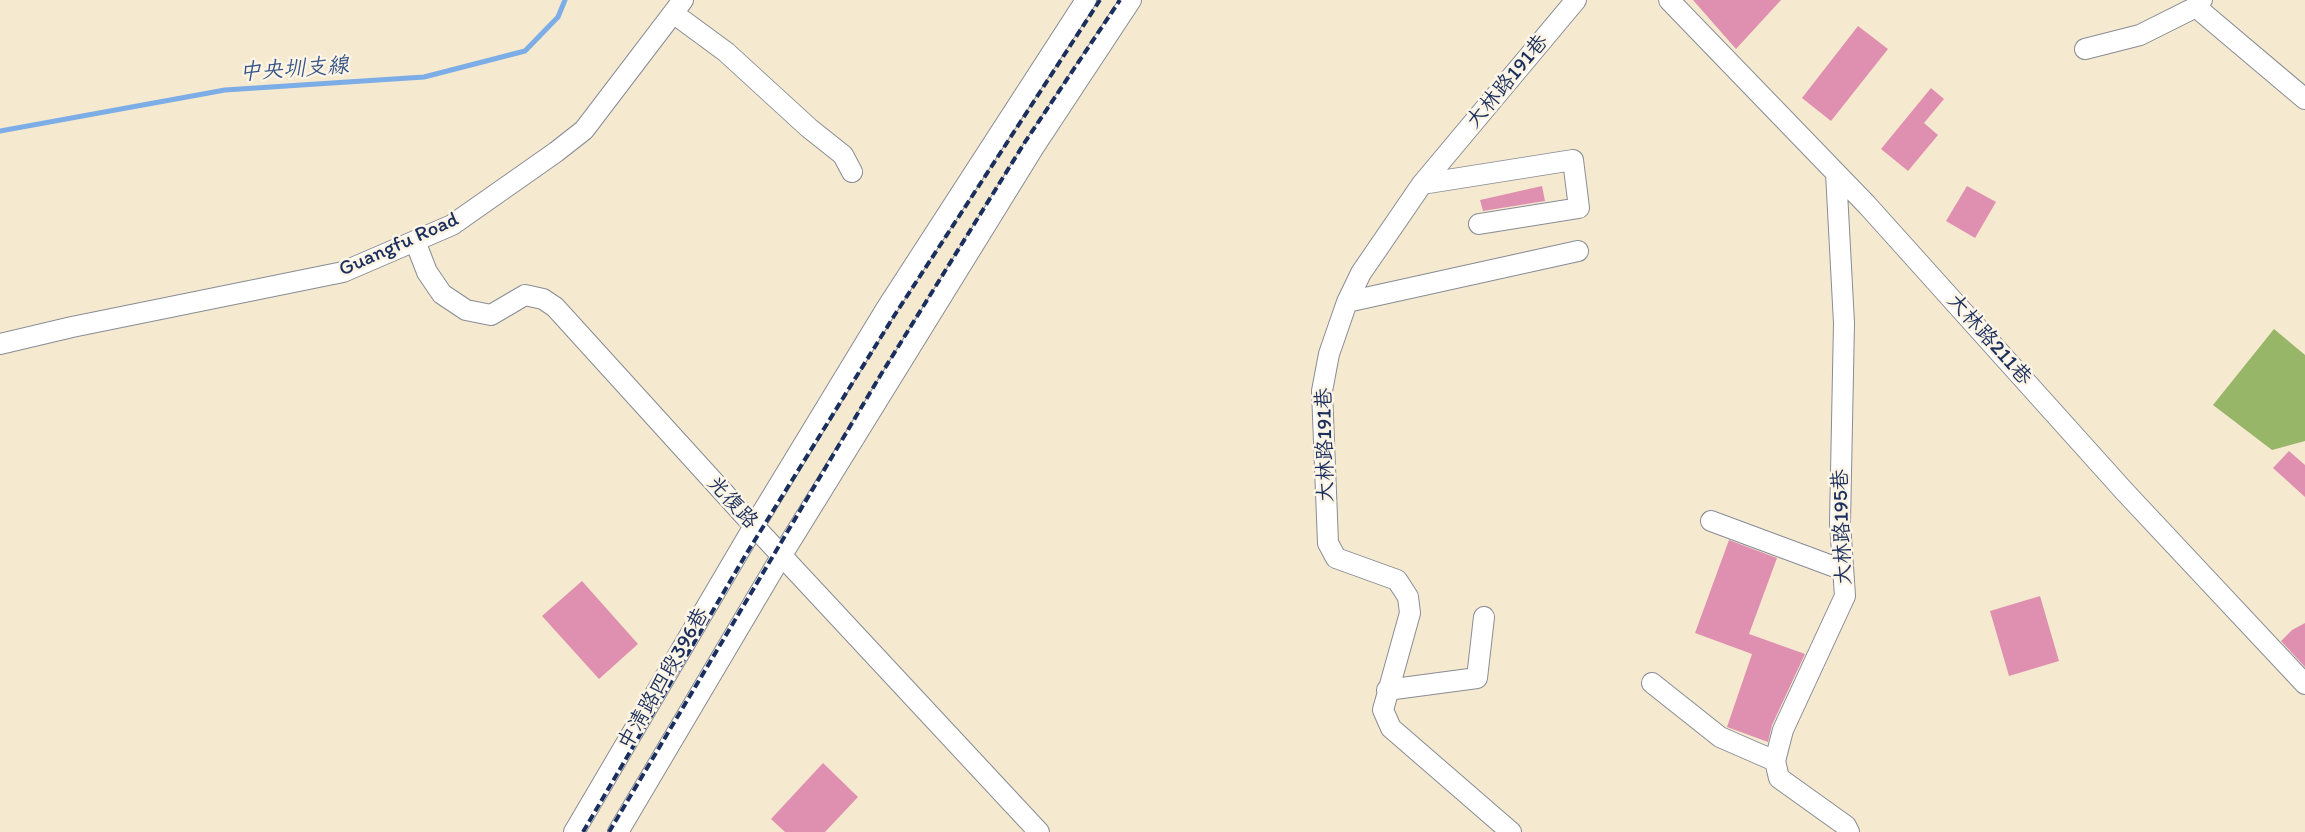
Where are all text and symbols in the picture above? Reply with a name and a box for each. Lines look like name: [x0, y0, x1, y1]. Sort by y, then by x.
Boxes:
street label: 大林路191巷: [1462, 30, 1554, 134]
water label: 中央圳支線: [238, 53, 350, 87]
street label: Guangfu Road: [335, 207, 463, 283]
street label: 大林路211巷: [1941, 289, 2037, 391]
street label: 大林路191巷: [1312, 388, 1340, 502]
street label: 大林路195巷: [1828, 469, 1858, 585]
street label: 光復路: [701, 471, 763, 535]
street label: 中清路四段396巷: [613, 604, 715, 754]

